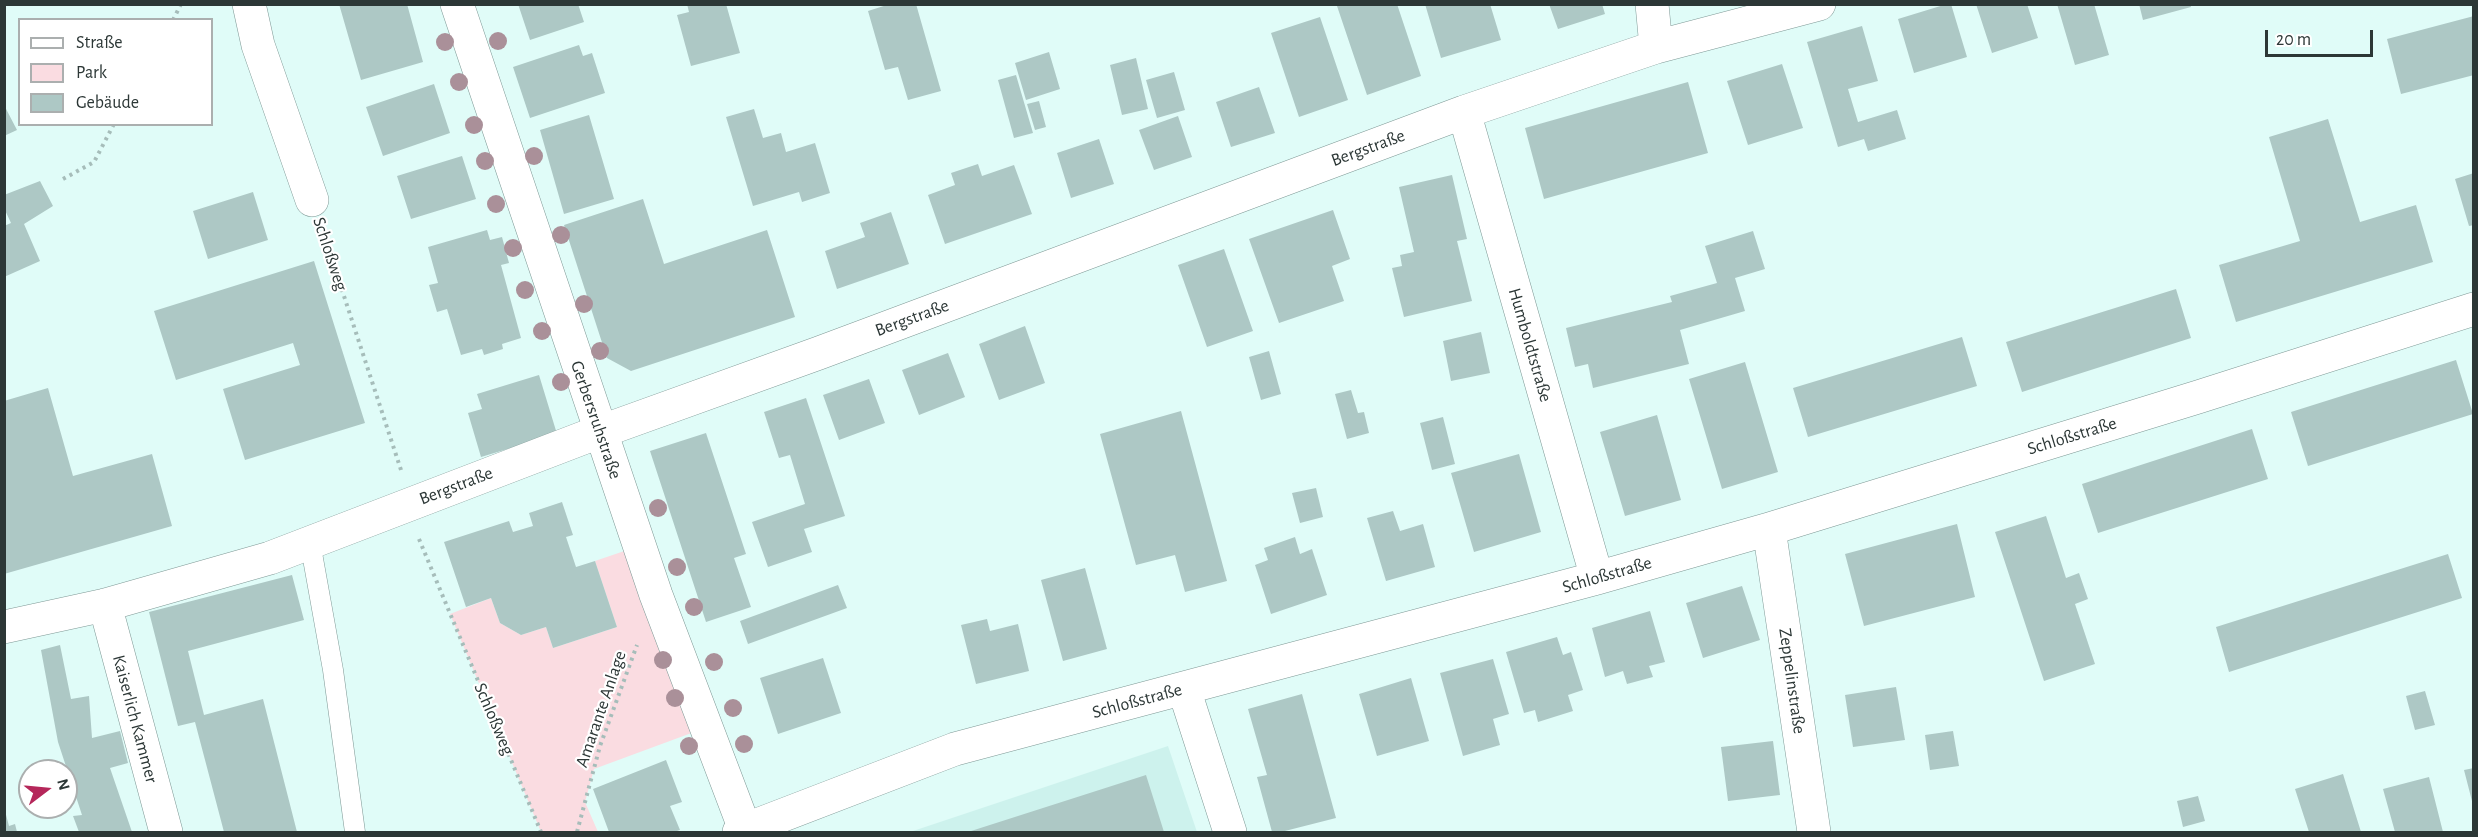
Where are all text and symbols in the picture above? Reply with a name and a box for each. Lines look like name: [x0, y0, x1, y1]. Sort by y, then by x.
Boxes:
legend: [18, 18, 213, 126]
scale bar: [2268, 18, 2376, 56]
text: 20 m: [2276, 31, 2311, 49]
text: Straße: [76, 34, 122, 52]
text: Park: [76, 64, 107, 82]
text: Gebäude: [76, 94, 139, 112]
street label: Bergstraße: [1328, 125, 1408, 171]
street label: Schloßweg: [308, 214, 352, 294]
street label: Humboldtstraße: [1503, 285, 1557, 405]
street label: Bergstraße: [872, 295, 952, 341]
street label: Gerbersruhstraße: [566, 358, 626, 482]
street label: Schloßstraße: [2025, 412, 2119, 460]
street label: Bergstraße: [416, 462, 496, 510]
street label: Schloßstraße: [1560, 552, 1654, 598]
street label: Zeppelinstraße: [1774, 627, 1810, 735]
street label: Amarante Anlage: [571, 648, 631, 770]
street label: Kaiserlich Kammer: [108, 653, 162, 785]
street label: Schloßstraße: [1090, 679, 1184, 723]
street label: Schloßweg: [469, 680, 519, 758]
north arrow: [18, 759, 78, 819]
text: N: [54, 777, 73, 792]

